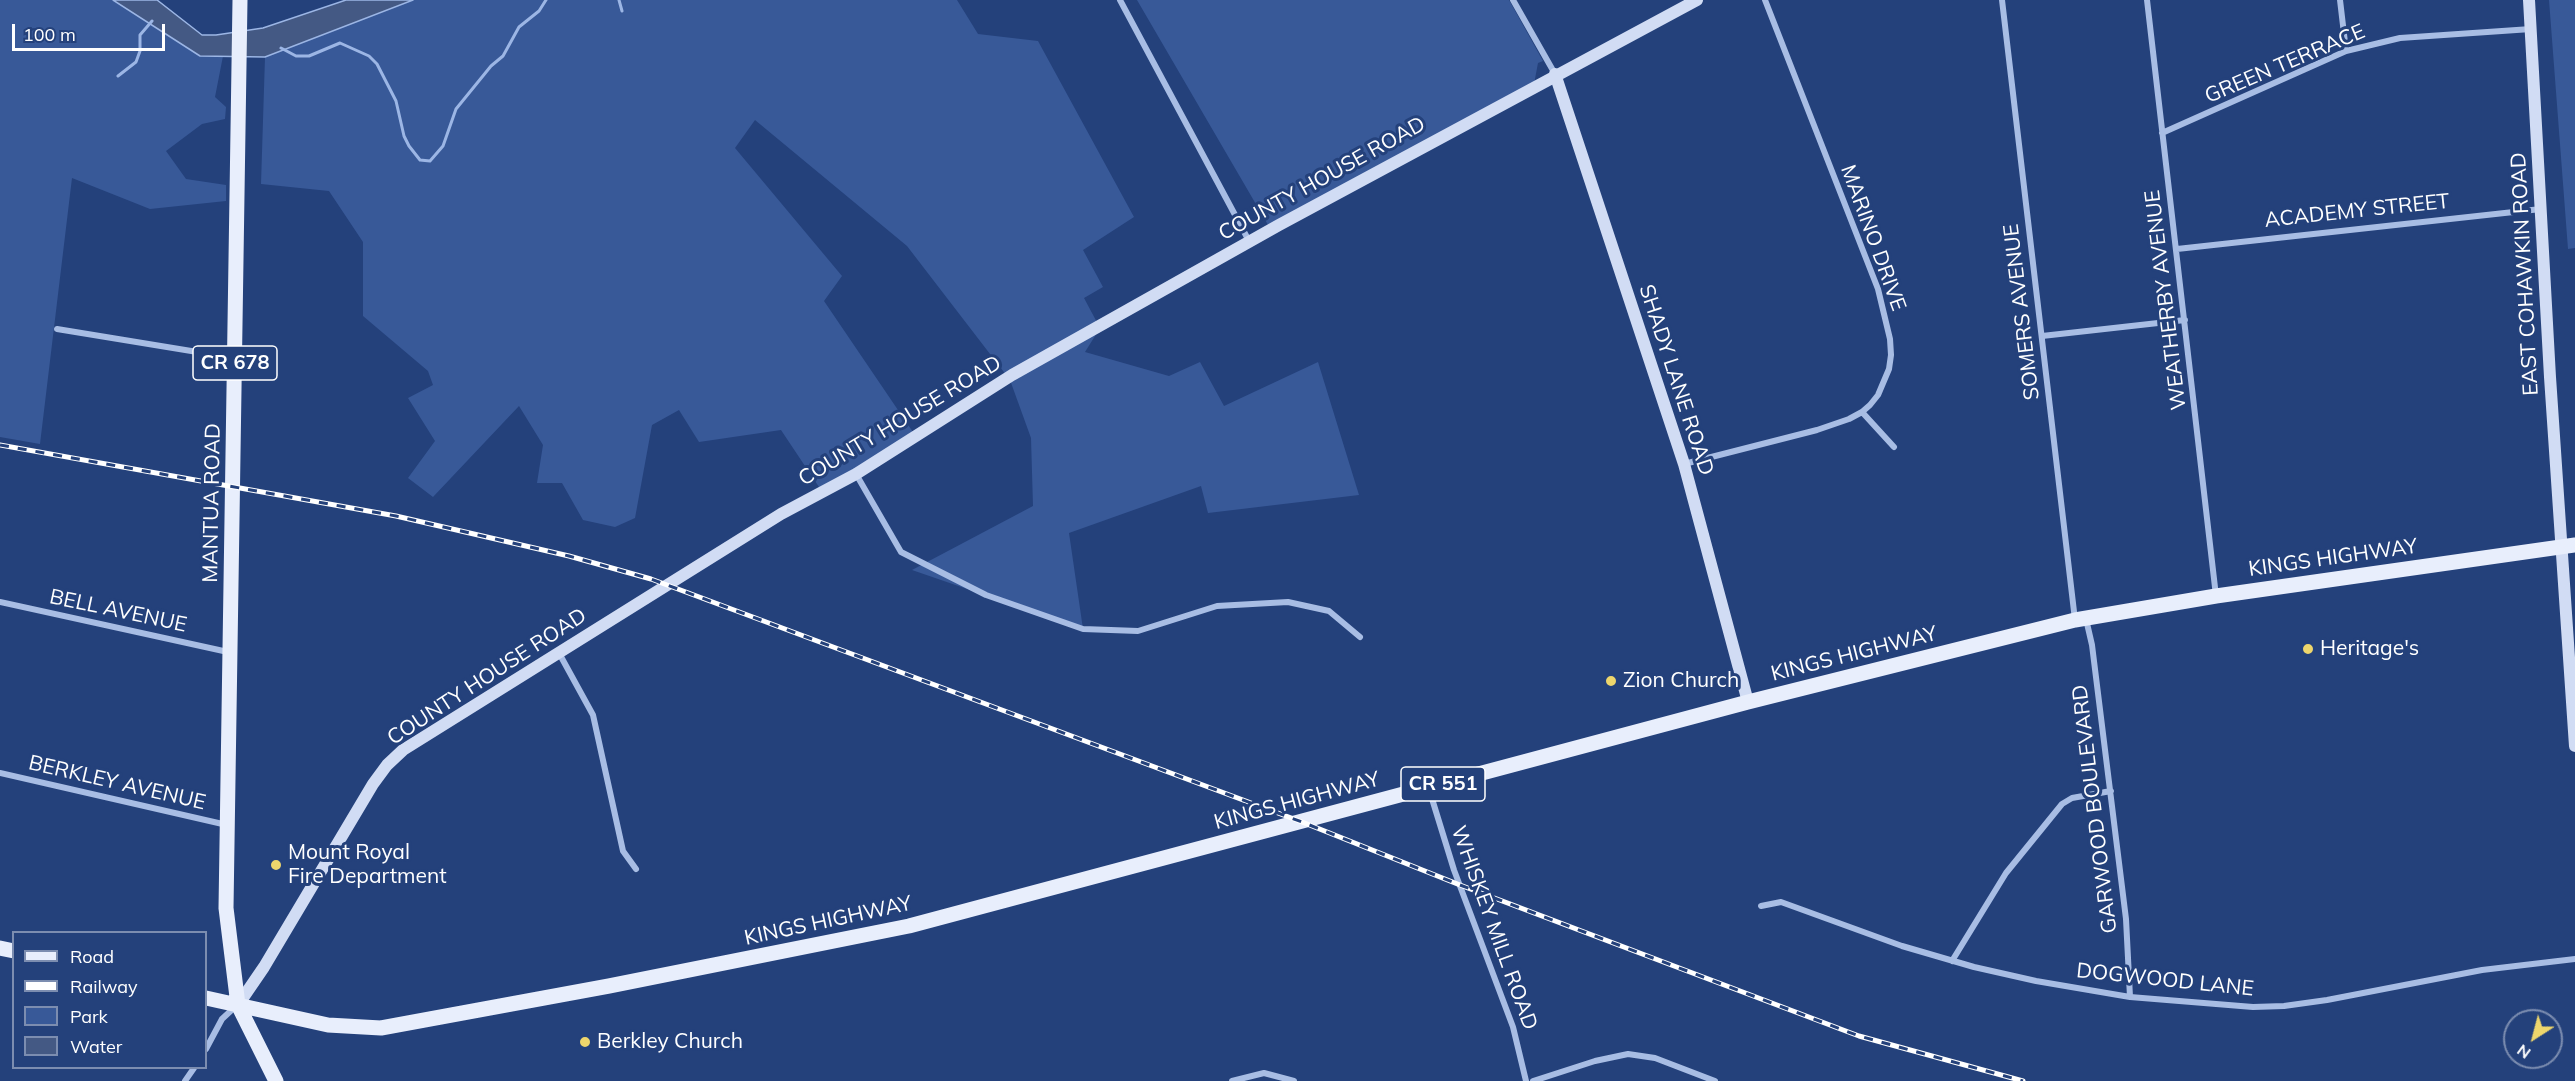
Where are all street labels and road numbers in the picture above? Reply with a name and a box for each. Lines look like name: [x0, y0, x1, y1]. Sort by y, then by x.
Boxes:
street label: GREEN TERRACE: [2201, 19, 2369, 109]
street label: COUNTY HOUSE ROAD: [1214, 112, 1430, 246]
street label: EAST COHAWKIN ROAD: [2506, 152, 2544, 396]
street label: MARINO DRIVE: [1835, 162, 1911, 314]
street label: WEATHERBY AVENUE: [2140, 188, 2192, 412]
street label: ACADEMY STREET: [2263, 189, 2451, 233]
street label: SOMERS AVENUE: [1999, 222, 2045, 402]
street label: SHADY LANE ROAD: [1633, 281, 1719, 479]
road number: CR 678: [193, 346, 277, 380]
street label: COUNTY HOUSE ROAD: [794, 350, 1006, 492]
street label: MANTUA ROAD: [198, 423, 226, 583]
street label: KINGS HIGHWAY: [2247, 534, 2419, 582]
street label: BELL AVENUE: [47, 584, 189, 638]
street label: COUNTY HOUSE ROAD: [383, 603, 591, 751]
street label: KINGS HIGHWAY: [1768, 621, 1940, 687]
street label: GARWOOD BOULEVARD: [2067, 683, 2123, 935]
street label: BERKLEY AVENUE: [26, 750, 208, 816]
street label: KINGS HIGHWAY: [1211, 767, 1383, 835]
road number: CR 551: [1401, 767, 1485, 801]
street label: WHISKEY MILL ROAD: [1445, 823, 1543, 1033]
street label: KINGS HIGHWAY: [742, 891, 914, 951]
street label: DOGWOOD LANE: [2075, 958, 2255, 1002]

